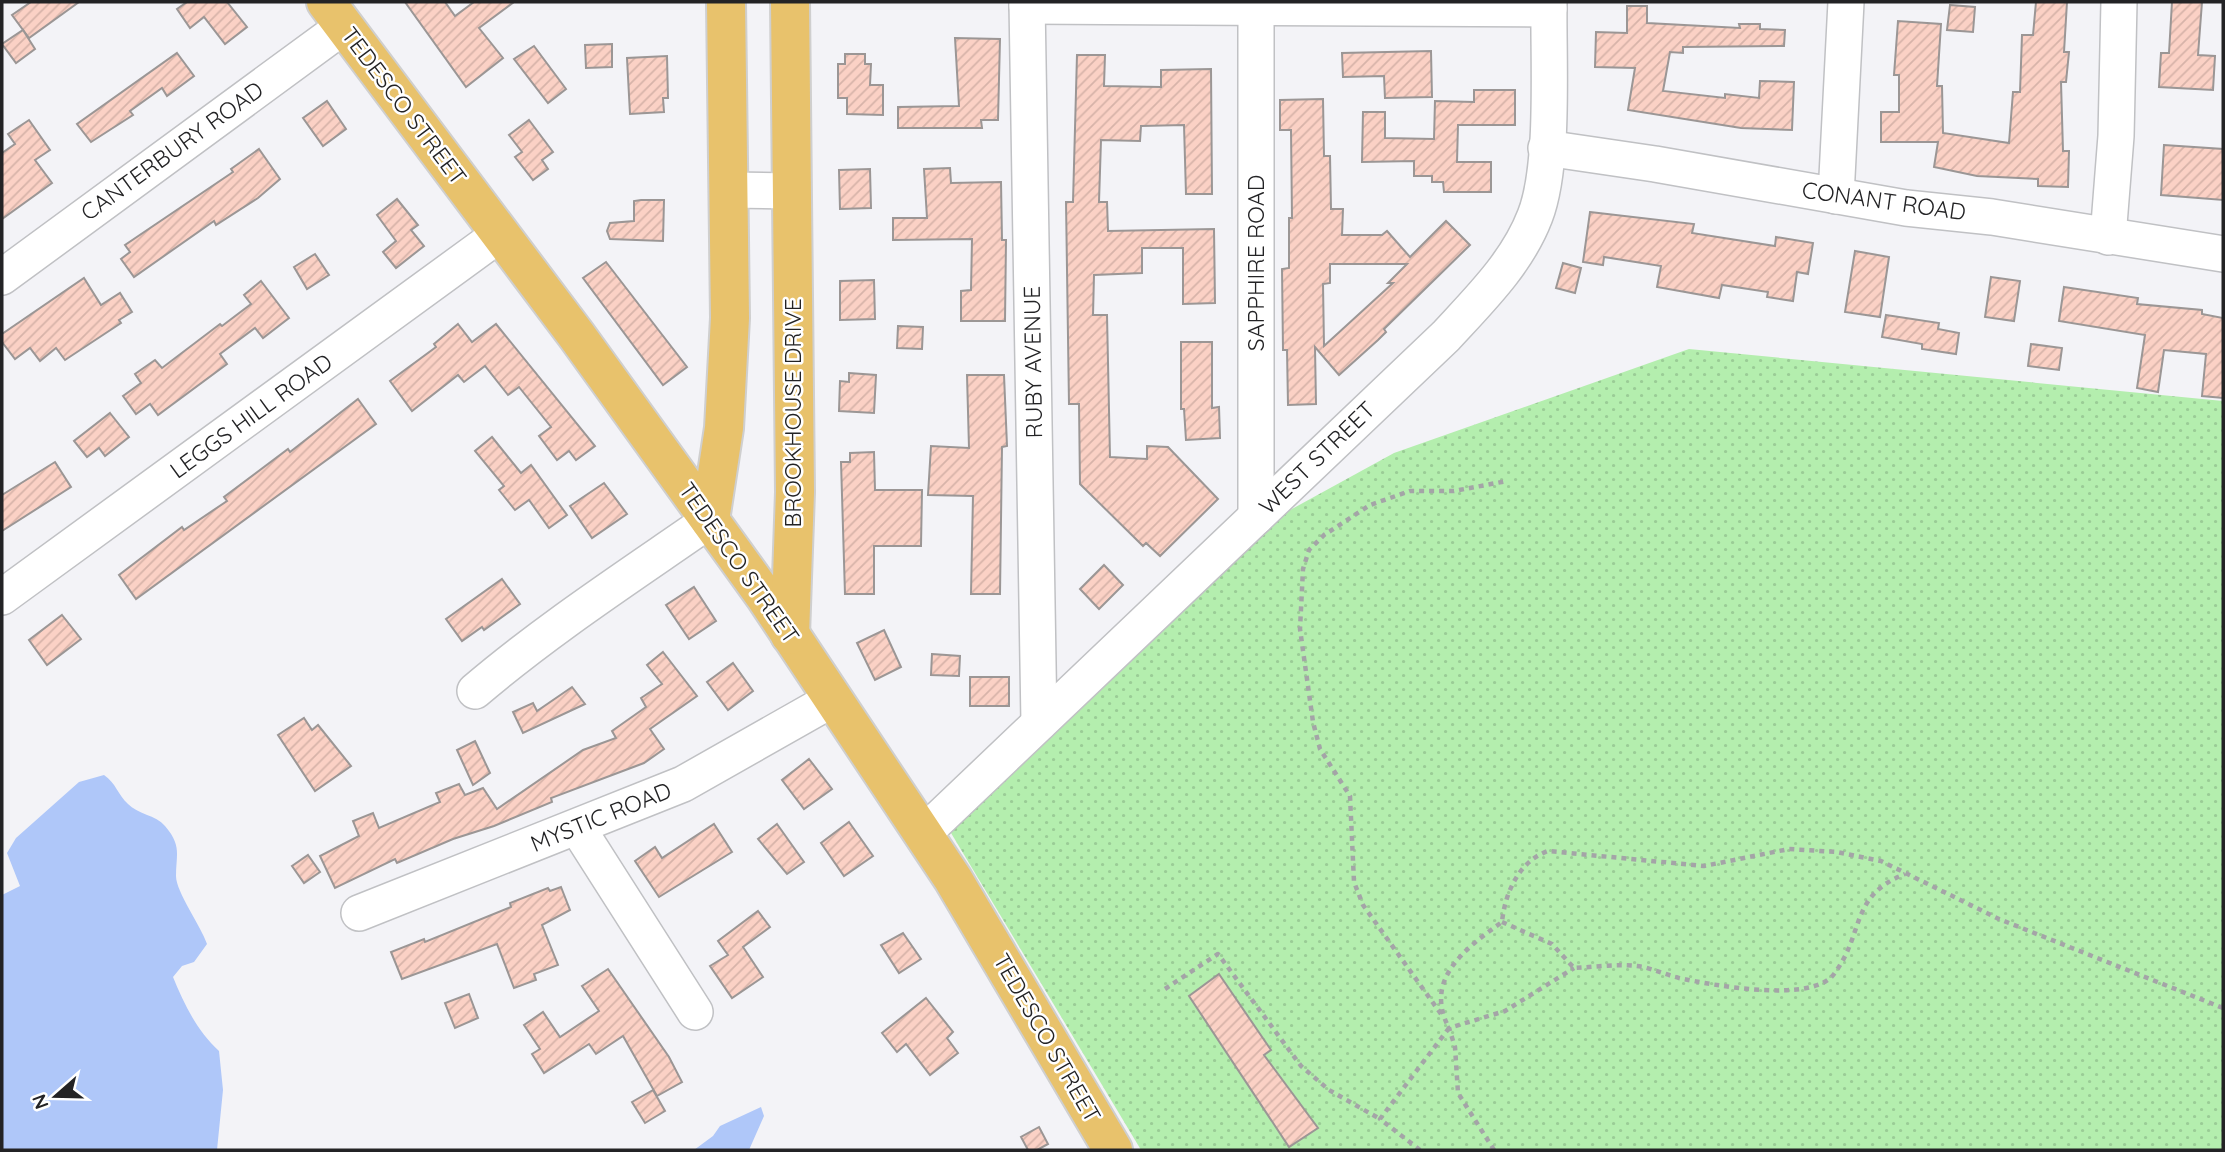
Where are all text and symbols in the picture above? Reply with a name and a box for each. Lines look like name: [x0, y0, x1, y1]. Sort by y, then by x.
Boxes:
street label: TEDESCO STREET: [335, 21, 473, 191]
street label: CANTERBURY ROAD: [75, 75, 269, 227]
street label: SAPPHIRE ROAD: [1241, 175, 1270, 351]
street label: CONANT ROAD: [1800, 175, 1968, 226]
street label: RUBY AVENUE: [1017, 285, 1048, 439]
street label: BROOKHOUSE DRIVE: [778, 298, 807, 528]
street label: LEGGS HILL ROAD: [164, 347, 338, 484]
street label: WEST STREET: [1252, 395, 1381, 520]
street label: TEDESCO STREET: [673, 476, 806, 649]
street label: MYSTIC ROAD: [526, 775, 675, 858]
street label: TEDESCO STREET: [987, 948, 1108, 1128]
north arrow: [21, 1061, 91, 1131]
text: N: [26, 1091, 54, 1112]

